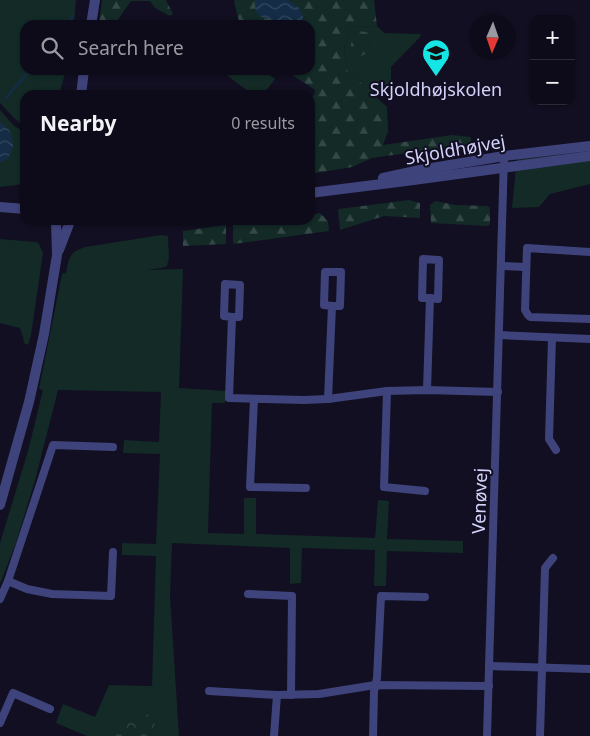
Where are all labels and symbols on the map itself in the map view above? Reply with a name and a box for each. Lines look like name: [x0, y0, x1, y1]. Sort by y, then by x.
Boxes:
north arrow: [470, 15, 515, 60]
school or university icon: Skjoldhøjskolen: [421, 38, 451, 77]
place label: Skjoldhøjskolen: [370, 77, 502, 101]
street label: Skjoldhøjvej: [403, 128, 507, 170]
street label: Venøvej: [466, 468, 492, 534]

